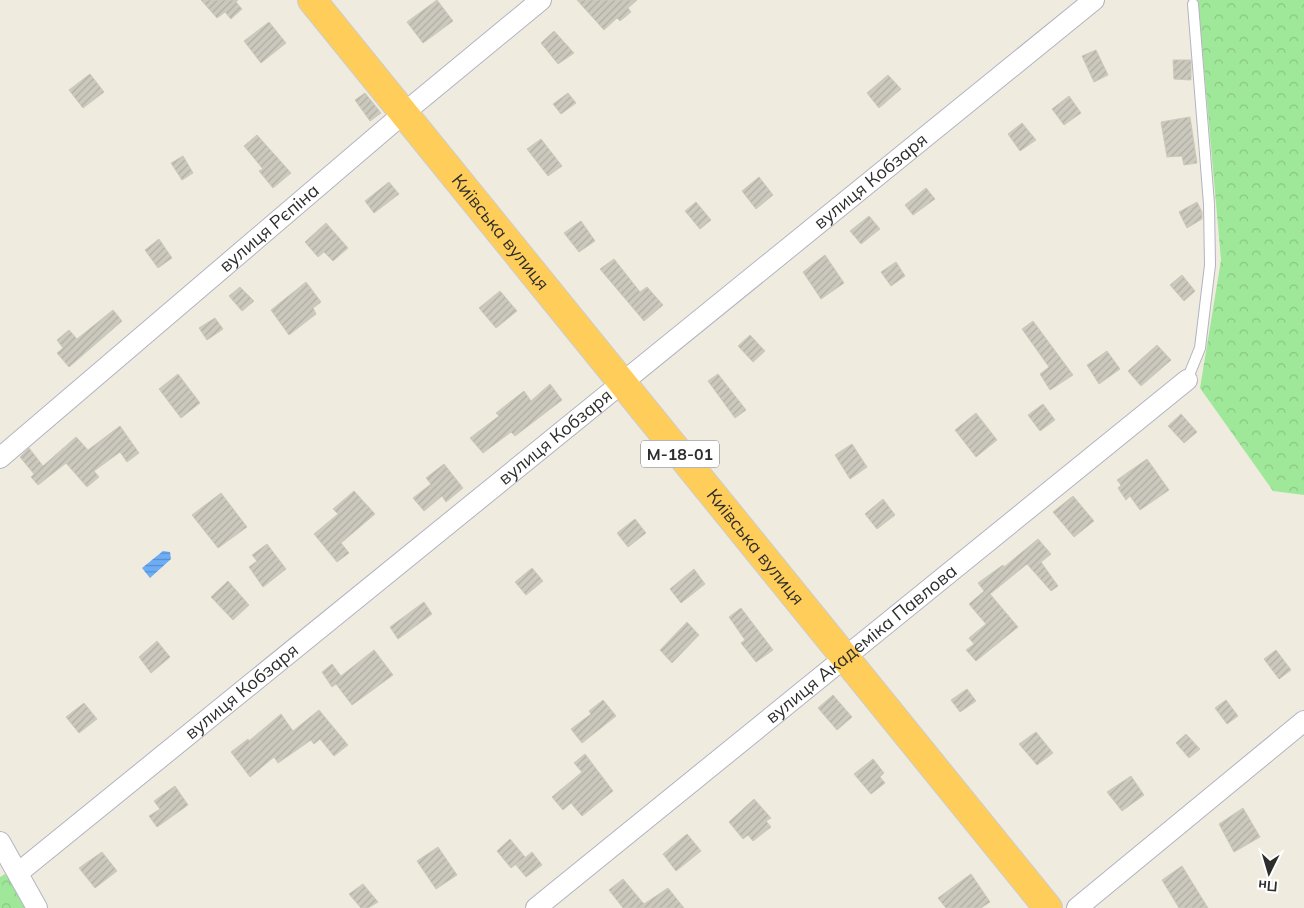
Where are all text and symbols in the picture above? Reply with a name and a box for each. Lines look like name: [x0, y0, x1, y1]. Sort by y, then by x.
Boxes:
street label: вулиця Кобзаря: [809, 128, 932, 234]
street label: Київська вулиця: [447, 169, 555, 295]
street label: вулиця Рєпіна: [214, 179, 323, 277]
street label: вулиця Кобзаря: [494, 384, 617, 490]
road number: М-18-01: [641, 440, 719, 468]
street label: Київська вулиця: [702, 484, 810, 609]
street label: вулиця Академіка Павлова: [761, 559, 961, 728]
street label: вулиця Кобзаря: [180, 638, 303, 744]
north arrow: [1244, 848, 1294, 898]
text: Пн: [1257, 876, 1278, 896]

